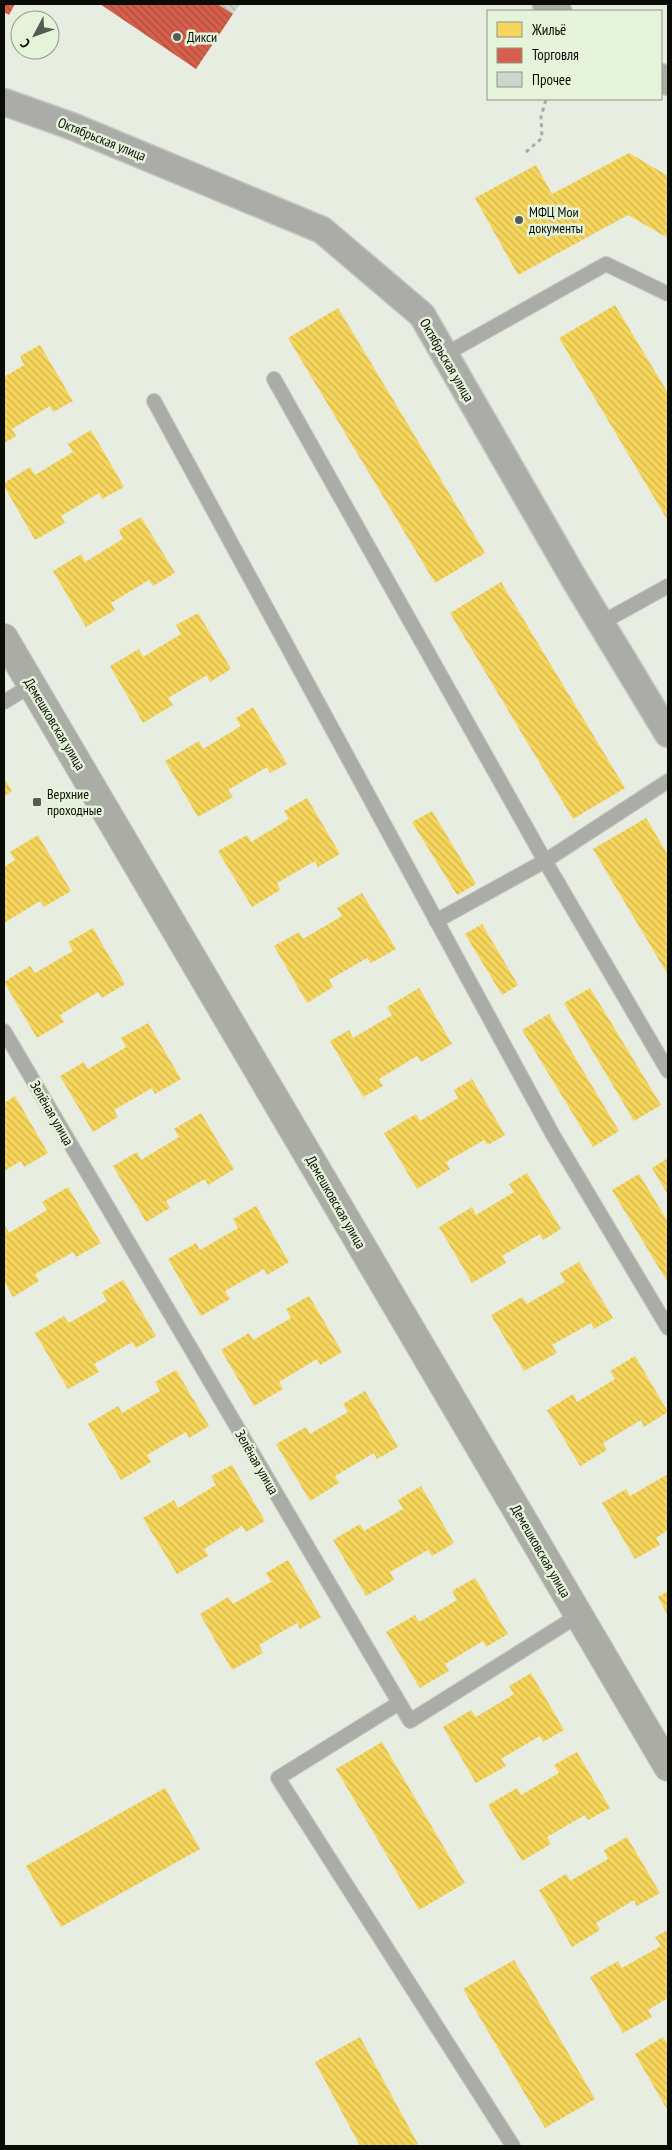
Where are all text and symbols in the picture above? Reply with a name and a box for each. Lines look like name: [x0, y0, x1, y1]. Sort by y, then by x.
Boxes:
north arrow: [10, 10, 60, 60]
legend: [487, 10, 662, 100]
text: Жильё: [531, 20, 566, 39]
place label: Дикси: [187, 28, 217, 46]
marker: Дикси: [171, 31, 183, 43]
text: С: [16, 35, 34, 52]
text: Торговля: [532, 45, 579, 64]
text: Прочее: [532, 70, 571, 89]
street label: Октябрьская улица: [55, 113, 149, 165]
place label: МФЦ Мои документы: [529, 203, 583, 237]
marker: МФЦ Мои документы: [513, 214, 525, 226]
street label: Октябрьская улица: [416, 315, 478, 405]
street label: Демешковская улица: [20, 675, 90, 773]
place label: Верхние проходные: [47, 785, 102, 819]
marker: Верхние проходные: [31, 796, 43, 808]
street label: Зелёная улица: [26, 1077, 78, 1149]
street label: Демешковская улица: [302, 1152, 370, 1252]
street label: Зелёная улица: [231, 1426, 283, 1498]
street label: Демешковская улица: [507, 1501, 575, 1601]

